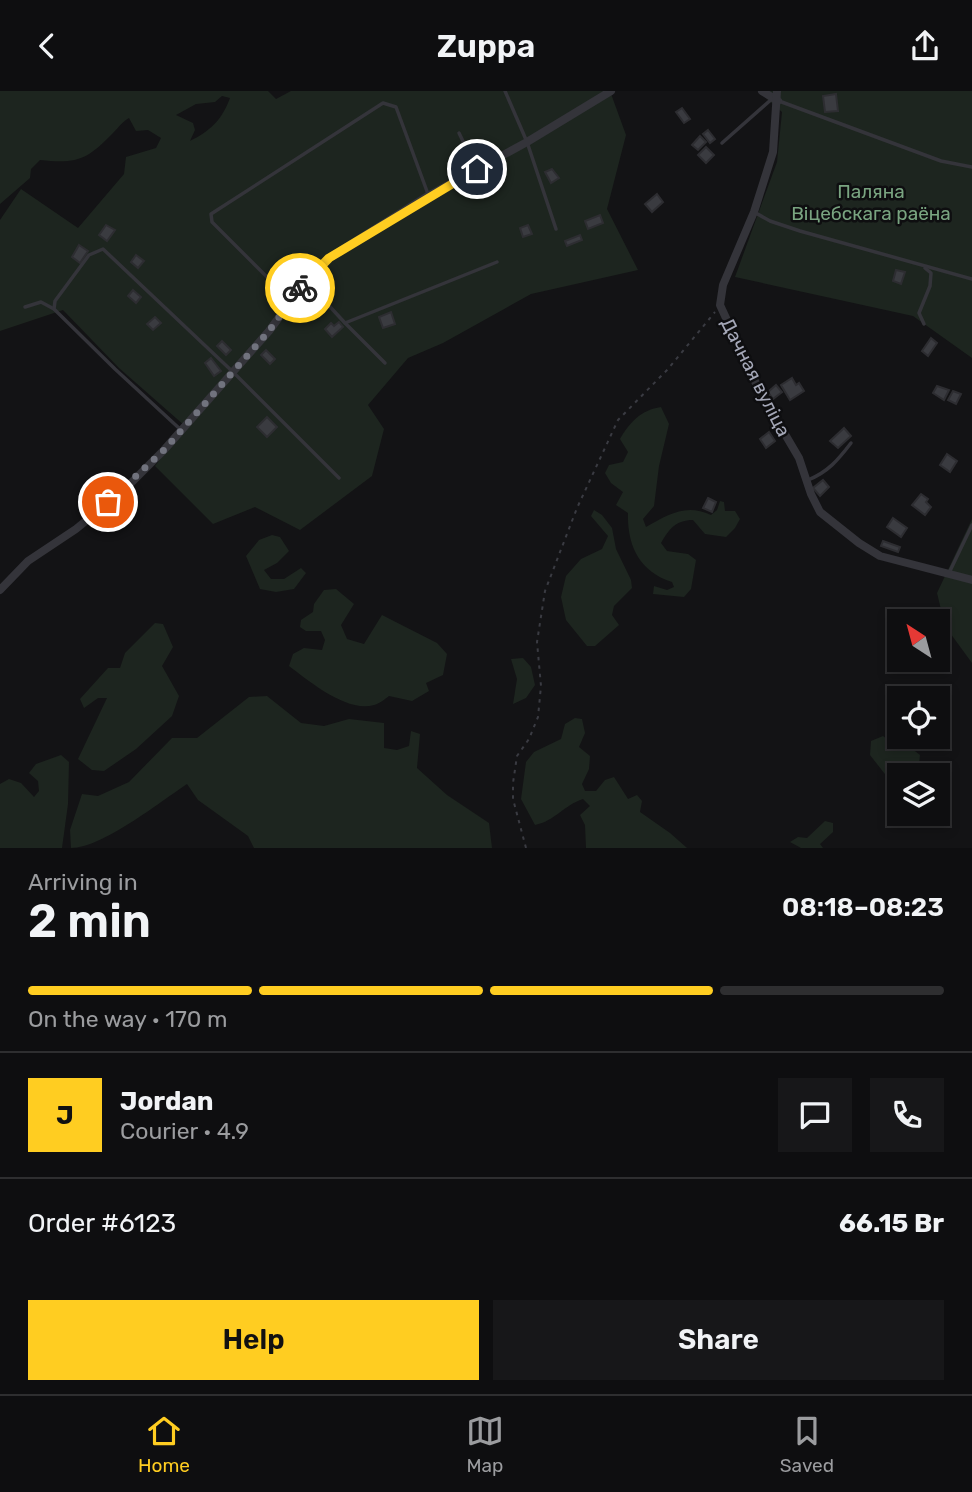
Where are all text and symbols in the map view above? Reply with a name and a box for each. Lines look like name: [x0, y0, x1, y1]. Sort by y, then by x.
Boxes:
icon: back: [28, 27, 66, 65]
text: Zuppa: [437, 27, 535, 65]
icon: share: [906, 27, 944, 65]
pin: [447, 139, 507, 199]
icon: home: [458, 150, 496, 188]
park label: Паляна Віцебскага раёна: [791, 180, 951, 225]
courier: [265, 253, 335, 323]
icon: bike: [281, 269, 319, 307]
street label: Дачная вуліца: [716, 314, 795, 440]
pin: [78, 472, 138, 532]
icon: bag: [89, 483, 127, 521]
north arrow: [887, 609, 950, 672]
map controls: [887, 609, 950, 826]
button: locate: [887, 686, 950, 749]
button: layers: [887, 763, 950, 826]
text: Arriving in: [28, 868, 138, 896]
text: 08:18–08:23: [782, 892, 944, 923]
text: 2 min: [28, 894, 151, 949]
text: On the way · 170 m: [28, 1005, 227, 1033]
button: chat: [778, 1078, 852, 1152]
button: phone: [870, 1078, 944, 1152]
text: Jordan: [120, 1086, 213, 1117]
text: J: [56, 1100, 74, 1131]
text: Courier · 4.9: [120, 1117, 249, 1145]
text: Order #6123: [28, 1208, 176, 1239]
text: 66.15 Br: [839, 1208, 944, 1239]
button: Help: [28, 1300, 479, 1380]
button: Share: [493, 1300, 944, 1380]
tab: Home: [138, 1412, 190, 1477]
tab: Map: [466, 1412, 504, 1477]
tab: Saved: [780, 1412, 834, 1477]

